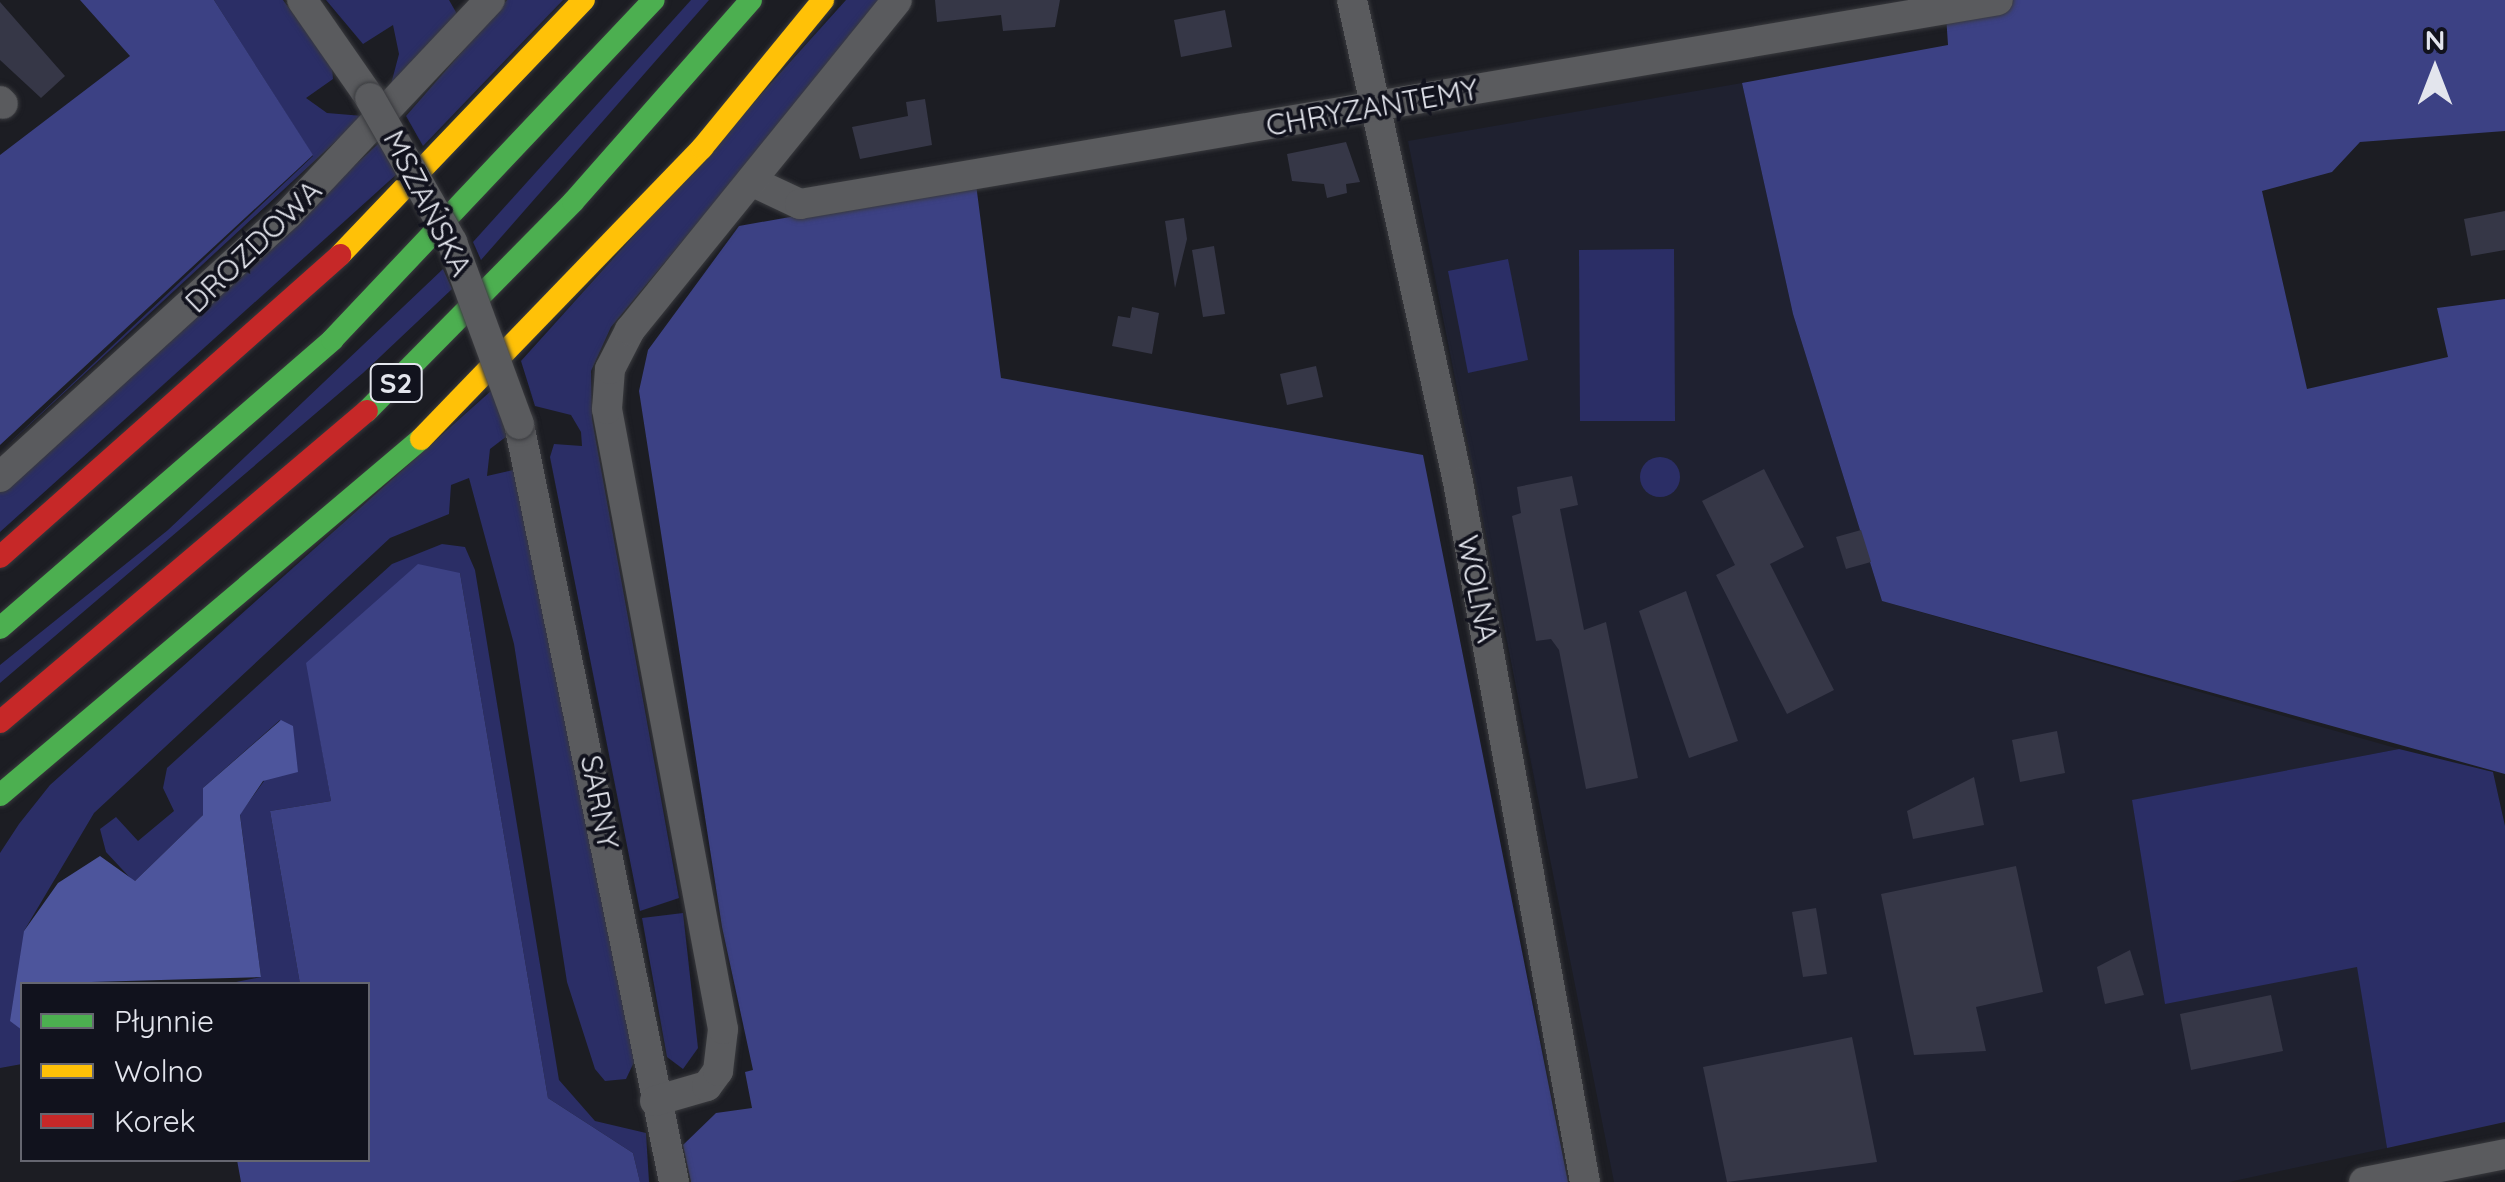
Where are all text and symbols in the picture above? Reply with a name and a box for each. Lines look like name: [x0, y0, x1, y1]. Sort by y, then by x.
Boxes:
north arrow: [2385, 20, 2485, 120]
text: N: [2425, 22, 2445, 57]
street label: CHRYZANTEMY: [1263, 71, 1481, 143]
street label: MSZAŃSKA: [376, 124, 480, 282]
street label: DROZDOWA: [177, 172, 329, 320]
road number: S2: [368, 360, 424, 406]
street label: WOLNA: [1450, 532, 1506, 646]
street label: SARNY: [573, 752, 627, 852]
legend: [20, 982, 370, 1162]
text: Płynnie: [114, 1002, 214, 1040]
text: Wolno: [114, 1052, 203, 1090]
text: Korek: [114, 1102, 196, 1140]

